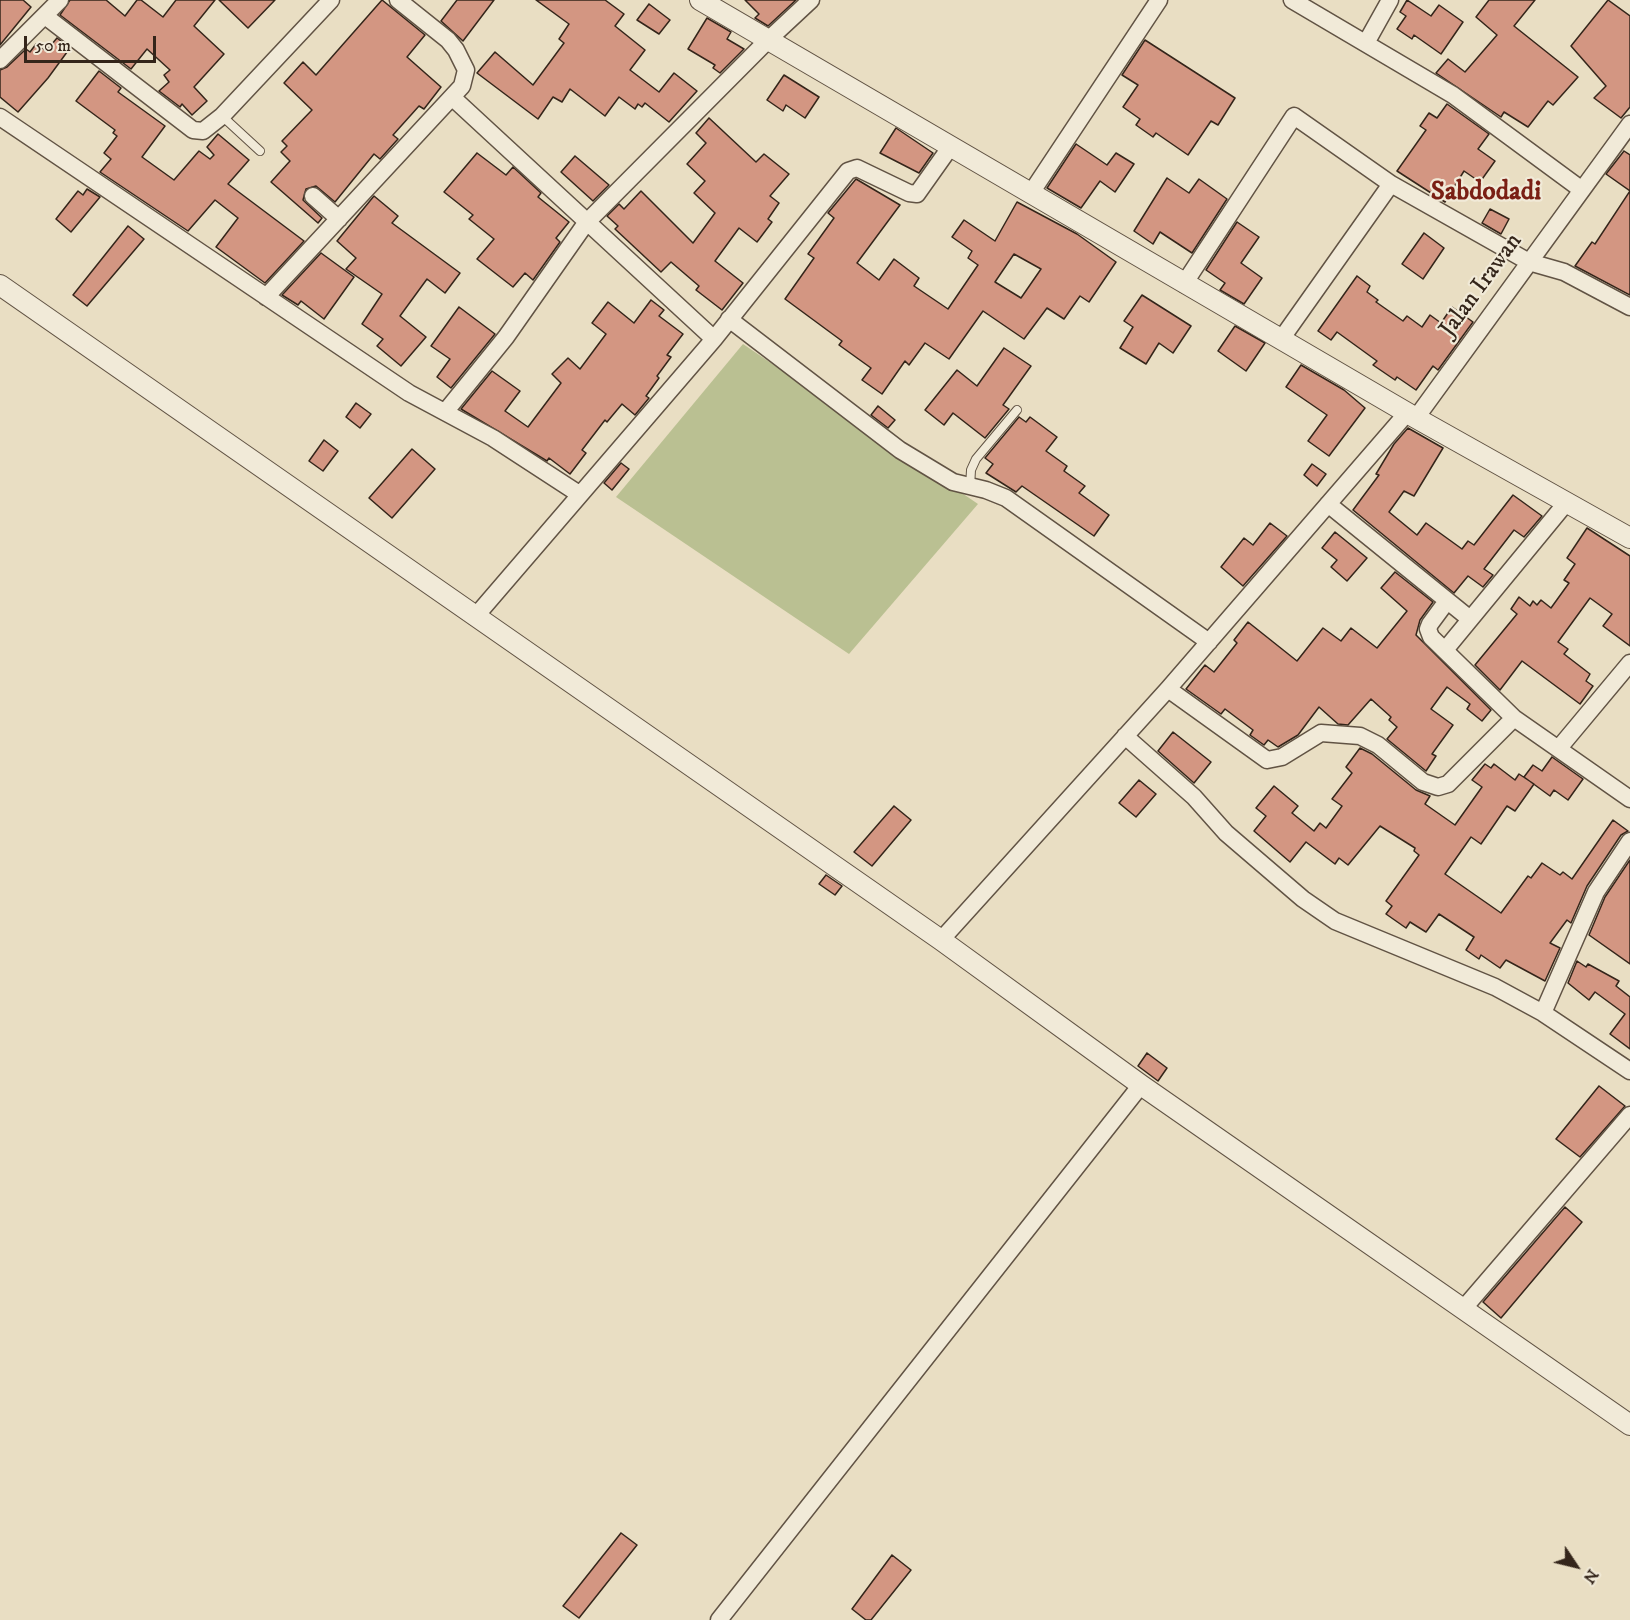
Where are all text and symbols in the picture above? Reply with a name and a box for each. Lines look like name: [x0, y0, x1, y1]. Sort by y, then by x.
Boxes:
scale bar: [27, 24, 159, 62]
text: 50 m: [35, 35, 71, 57]
district label: Sabdodadi: [1431, 177, 1541, 209]
street label: Jalan Irawan: [1435, 228, 1529, 344]
north arrow: [1546, 1536, 1606, 1596]
text: N: [1579, 1565, 1603, 1587]

